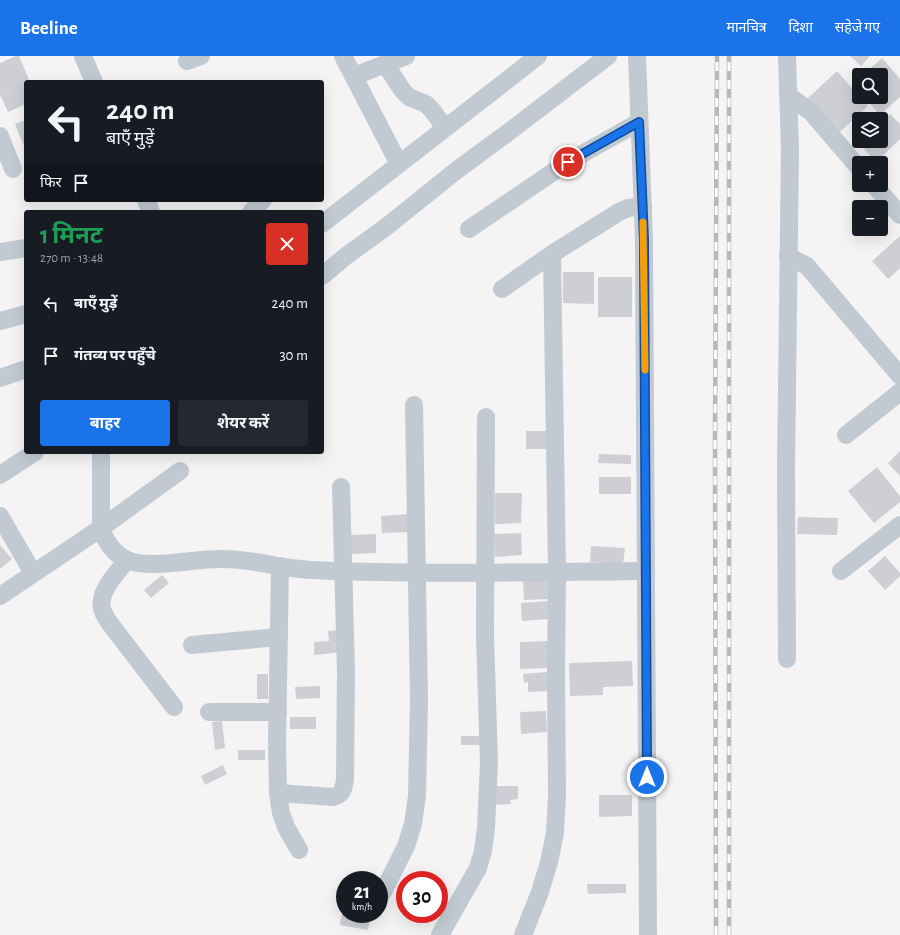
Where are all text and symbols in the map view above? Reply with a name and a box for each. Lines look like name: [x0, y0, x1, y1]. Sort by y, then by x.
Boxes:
text: Beeline: [20, 19, 78, 38]
text: मानचित्र: [727, 21, 767, 35]
text: दिशा: [789, 21, 813, 35]
text: सहेजे गए: [835, 21, 880, 35]
map controls: [852, 68, 888, 236]
button: search: [852, 68, 888, 104]
icon: left: [40, 96, 92, 148]
text: 240 m: [106, 97, 175, 125]
button: layers: [852, 112, 888, 148]
text: बाएँ मुड़ें: [106, 130, 154, 148]
pin: [551, 145, 585, 179]
icon: arrive: [557, 151, 579, 173]
button: +: [852, 156, 888, 192]
icon: arrive: [70, 172, 92, 194]
text: फिर: [40, 175, 62, 190]
button: −: [852, 200, 888, 236]
button: close: [266, 223, 308, 265]
text: 1 मिनट: [40, 224, 103, 248]
text: 270 m · 13:48: [40, 252, 103, 265]
icon: left: [40, 293, 62, 315]
text: बाएँ मुड़ें: [74, 296, 117, 311]
text: 240 m: [272, 296, 308, 311]
icon: arrive: [40, 345, 62, 367]
text: गंतव्य पर पहुँचे: [74, 348, 156, 363]
text: 30 m: [279, 348, 308, 363]
button: बाहर: [40, 400, 170, 446]
button: शेयर करें: [178, 400, 308, 446]
position arrow: [626, 756, 668, 798]
speed limit sign: 30: [396, 871, 448, 923]
text: 21: [354, 882, 370, 902]
text: km/h: [352, 902, 372, 912]

